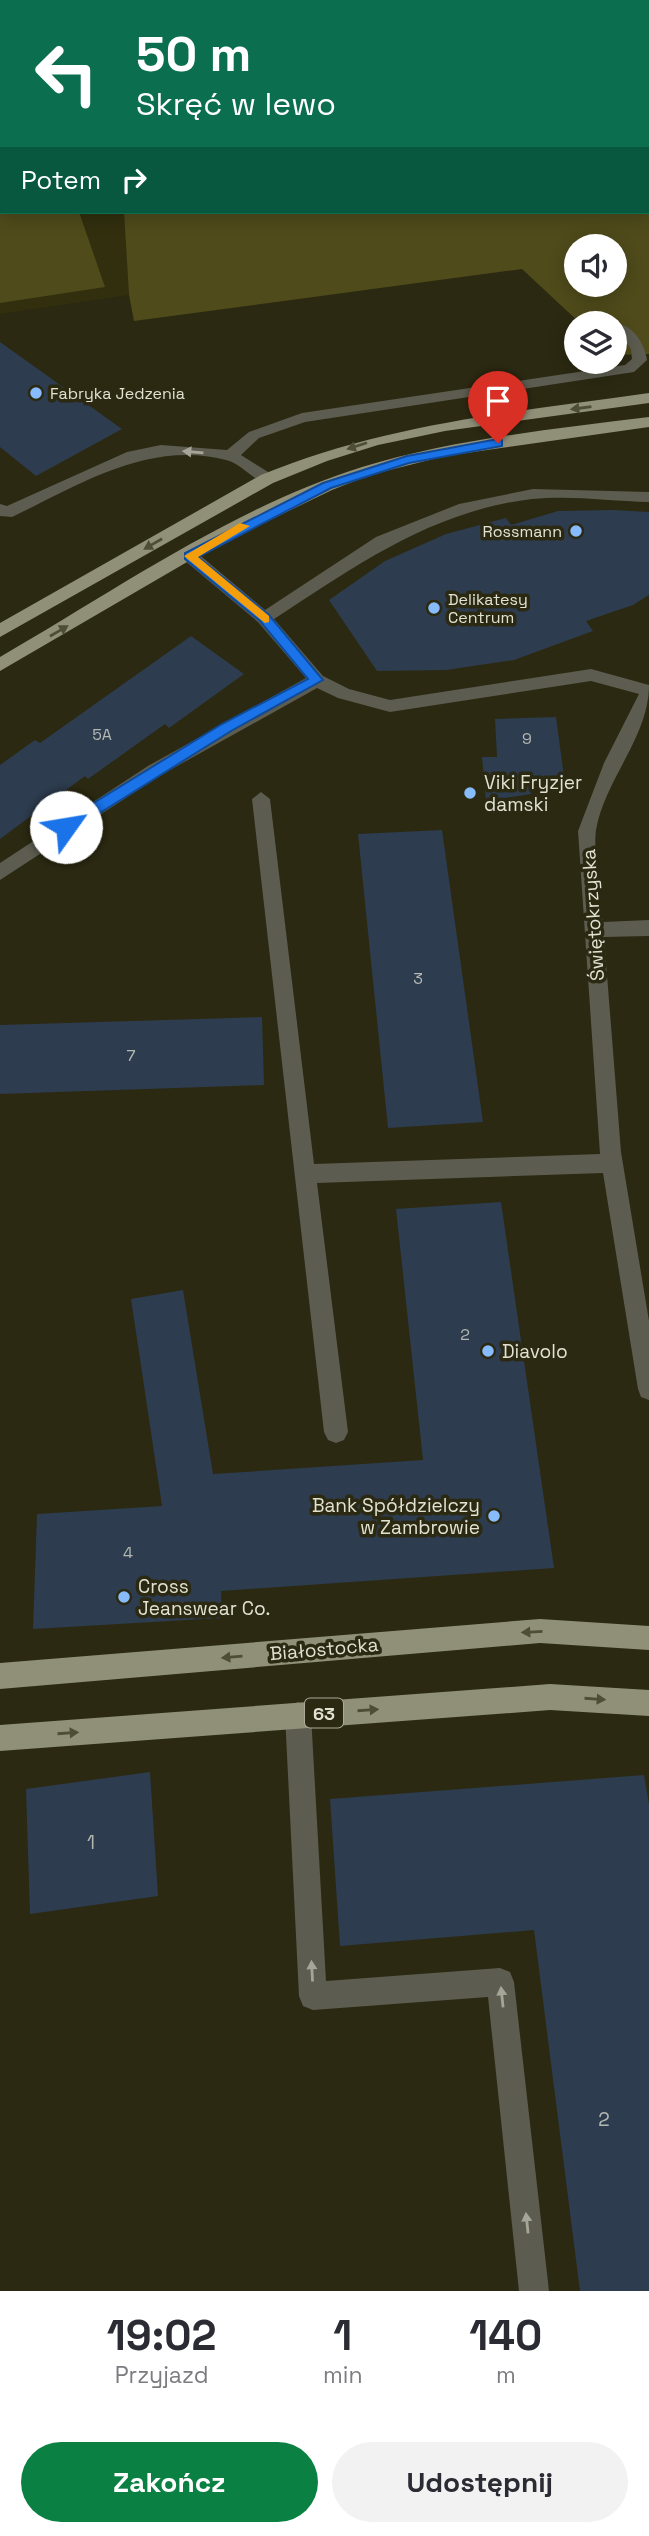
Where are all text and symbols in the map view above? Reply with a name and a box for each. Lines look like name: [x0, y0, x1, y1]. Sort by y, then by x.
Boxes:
text: 50 m: [136, 23, 251, 85]
icon: left: [21, 28, 112, 119]
text: Skręć w lewo: [136, 84, 336, 124]
icon: right: [115, 161, 153, 199]
text: Potem: [21, 163, 101, 197]
map controls: [564, 234, 627, 374]
button: sound: [564, 234, 627, 297]
button: layers: [564, 311, 627, 374]
pin: [468, 371, 528, 443]
icon: arrive: [479, 382, 517, 420]
place label: Fabryka Jedzenia: [50, 383, 185, 404]
marker: Fabryka Jedzenia: [28, 385, 44, 401]
one-way arrow: [570, 402, 592, 413]
one-way arrow: [347, 441, 368, 452]
one-way arrow: [182, 446, 204, 457]
place label: Rossmann: [483, 521, 562, 542]
marker: Rossmann: [568, 523, 584, 539]
one-way arrow: [144, 538, 163, 550]
place label: Delikatesy Centrum: [448, 589, 528, 628]
marker: Delikatesy Centrum: [426, 600, 442, 616]
one-way arrow: [50, 625, 69, 637]
house number: 5A: [92, 724, 112, 745]
house number: 9: [522, 728, 532, 749]
place label: Viki Fryzjer damski: [484, 770, 582, 817]
marker: Viki Fryzjer damski: [462, 785, 478, 801]
position arrow: [29, 790, 103, 864]
street label: Świętokrzyska: [576, 848, 610, 982]
house number: 3: [413, 968, 423, 989]
house number: 7: [126, 1045, 136, 1066]
house number: 2: [460, 1324, 470, 1345]
place label: Diavolo: [502, 1339, 568, 1364]
marker: Diavolo: [480, 1343, 496, 1359]
place label: Bank Spółdzielczy w Zambrowie: [312, 1493, 480, 1540]
marker: Bank Spółdzielczy w Zambrowie: [486, 1508, 502, 1524]
house number: 4: [123, 1542, 133, 1563]
place label: Cross Jeanswear Co.: [138, 1574, 270, 1621]
marker: Cross Jeanswear Co.: [116, 1589, 132, 1605]
one-way arrow: [521, 1627, 543, 1638]
street label: Białostocka: [269, 1632, 379, 1666]
one-way arrow: [221, 1652, 243, 1663]
one-way arrow: [584, 1694, 606, 1705]
road number: 63: [305, 1698, 343, 1728]
one-way arrow: [357, 1704, 379, 1715]
one-way arrow: [57, 1727, 79, 1738]
house number: 1: [87, 1830, 95, 1855]
one-way arrow: [306, 1960, 317, 1982]
one-way arrow: [496, 1986, 507, 2008]
house number: 2: [598, 2107, 610, 2132]
one-way arrow: [521, 2212, 532, 2234]
text: 19:02: [107, 2309, 216, 2362]
text: 1: [333, 2309, 352, 2362]
text: 140: [469, 2309, 542, 2362]
text: Przyjazd: [115, 2360, 208, 2390]
text: min: [323, 2360, 363, 2390]
text: m: [496, 2360, 516, 2390]
button: Zakończ: [21, 2442, 318, 2522]
button: Udostępnij: [332, 2442, 628, 2522]

